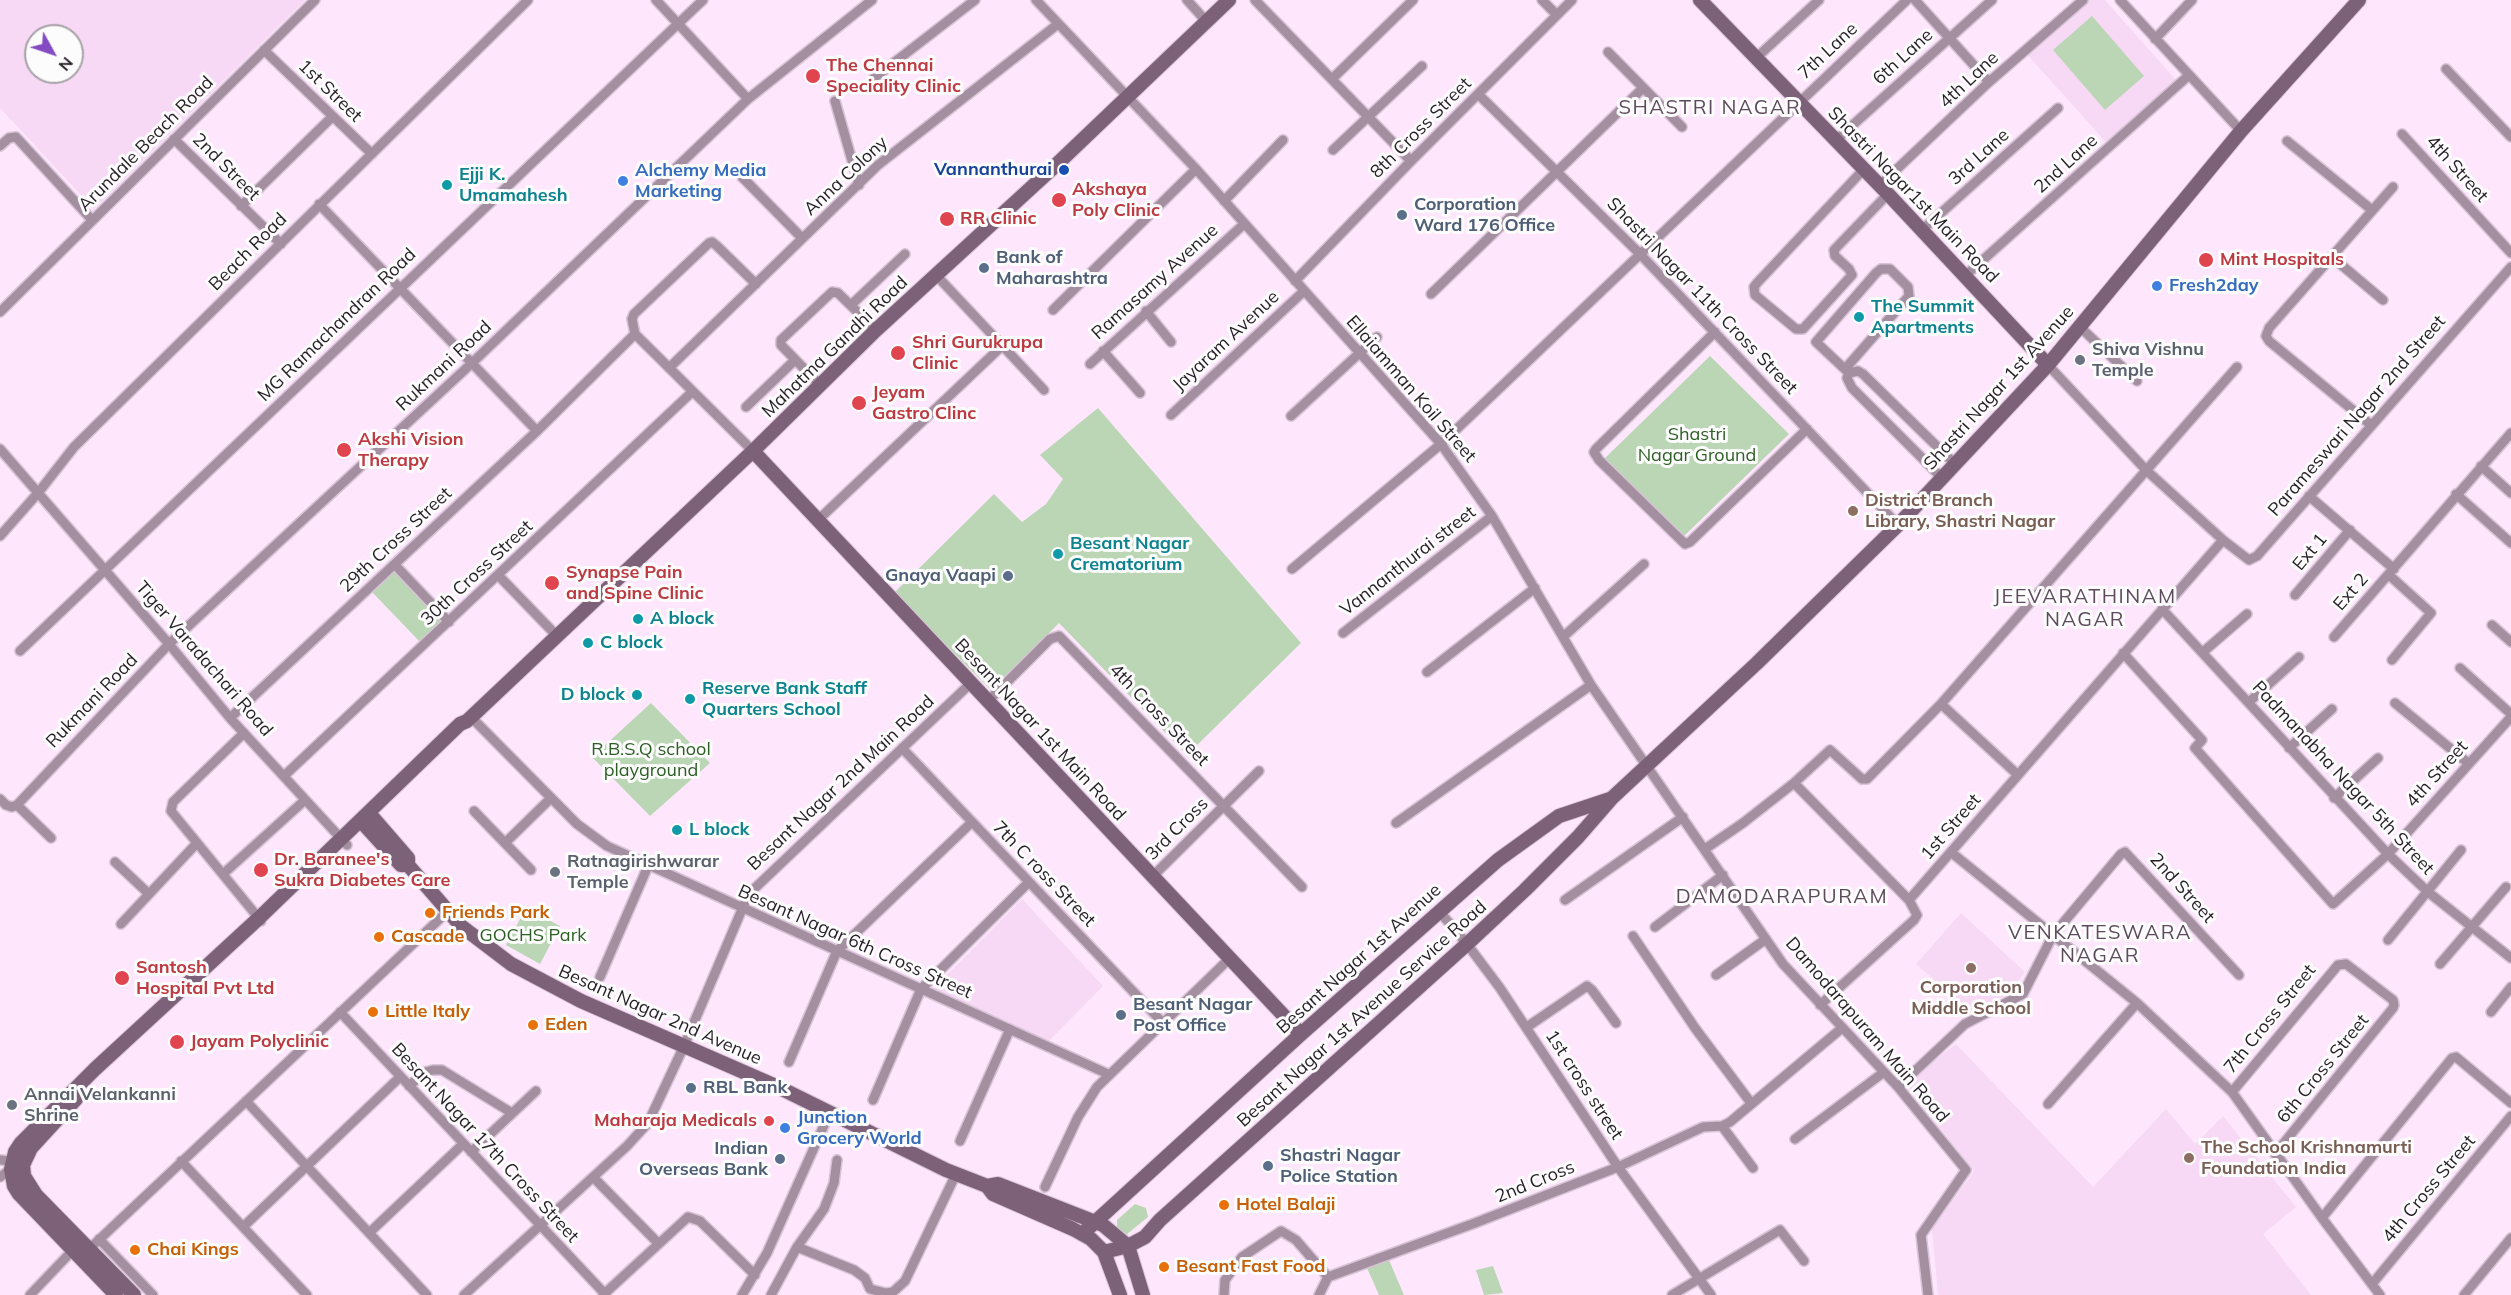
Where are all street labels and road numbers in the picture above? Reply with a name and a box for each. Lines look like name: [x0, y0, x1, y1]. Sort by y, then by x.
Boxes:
street label: 7th Lane: [1794, 18, 1862, 84]
street label: 6th Lane: [1869, 24, 1937, 90]
street label: 4th Lane: [1935, 47, 2003, 113]
street label: 1st Street: [294, 55, 366, 127]
street label: Arundale Beach Road: [74, 72, 218, 216]
street label: 8th Cross Street: [1366, 73, 1476, 183]
street label: Shastri Nagar1st Main Road: [1823, 103, 2003, 287]
street label: 3rd Lane: [1944, 124, 2014, 190]
street label: 2nd Street: [188, 129, 264, 205]
street label: 2nd Lane: [2030, 130, 2102, 198]
street label: 4th Street: [2421, 131, 2493, 207]
street label: Anna Colony: [800, 132, 892, 220]
street label: Shastri Nagar 11th Cross Street: [1602, 193, 1802, 399]
street label: Beach Road: [205, 209, 291, 295]
street label: Ramasamy Avenue: [1087, 220, 1223, 344]
street label: MG Ramachandran Road: [253, 244, 421, 406]
street label: Mahatma Gandhi Road: [758, 272, 912, 422]
street label: Jayaram Avenue: [1168, 286, 1284, 396]
street label: Shastri Nagar 1st Avenue: [1919, 301, 2079, 475]
street label: Ellaiamman Koil Street: [1341, 311, 1481, 467]
street label: Parameswari Nagar 2nd Street: [2264, 311, 2450, 521]
street label: Rukmani Road: [392, 316, 496, 416]
street label: 29th Cross Street: [336, 483, 456, 597]
street label: Vannanthurai street: [1336, 501, 1480, 621]
street label: 30th Cross Street: [417, 516, 537, 630]
street label: Ext 1: [2288, 529, 2332, 575]
street label: Ext 2: [2329, 569, 2373, 615]
street label: Tiger Varadachari Road: [131, 577, 277, 741]
street label: Besant Nagar 1st Main Road: [950, 635, 1130, 825]
street label: Rukmani Road: [42, 649, 142, 753]
street label: 4th Cross Street: [1105, 659, 1213, 771]
street label: Padmanabha Nagar 5th Street: [2247, 677, 2439, 879]
street label: Besant Nagar 2nd Main Road: [743, 691, 939, 875]
street label: 4th Street: [2401, 736, 2473, 812]
street label: 1st Street: [1916, 790, 1986, 864]
street label: 3rd Cross: [1141, 793, 1213, 865]
street label: 7th C ross Street: [988, 817, 1100, 931]
street label: 2nd Street: [2145, 849, 2219, 927]
street label: Besant Nagar 1st Avenue: [1272, 879, 1446, 1039]
street label: Besant Nagar 6th Cross Street: [735, 880, 975, 1004]
street label: Besant Nagar 1st Avenue Service Road: [1233, 896, 1491, 1132]
street label: Damodarapuram Main Road: [1781, 933, 1953, 1127]
street label: Besant Nagar 2nd Avenue: [555, 960, 765, 1070]
street label: 7th Cross Street: [2220, 960, 2320, 1078]
street label: 6th Cross Street: [2273, 1010, 2373, 1128]
street label: 1st cross street: [1541, 1026, 1627, 1144]
street label: Besant Nagar 17th Cross Street: [387, 1039, 583, 1247]
street label: 4th Cross Street: [2378, 1131, 2480, 1247]
street label: 2nd Cross: [1492, 1156, 1578, 1208]

